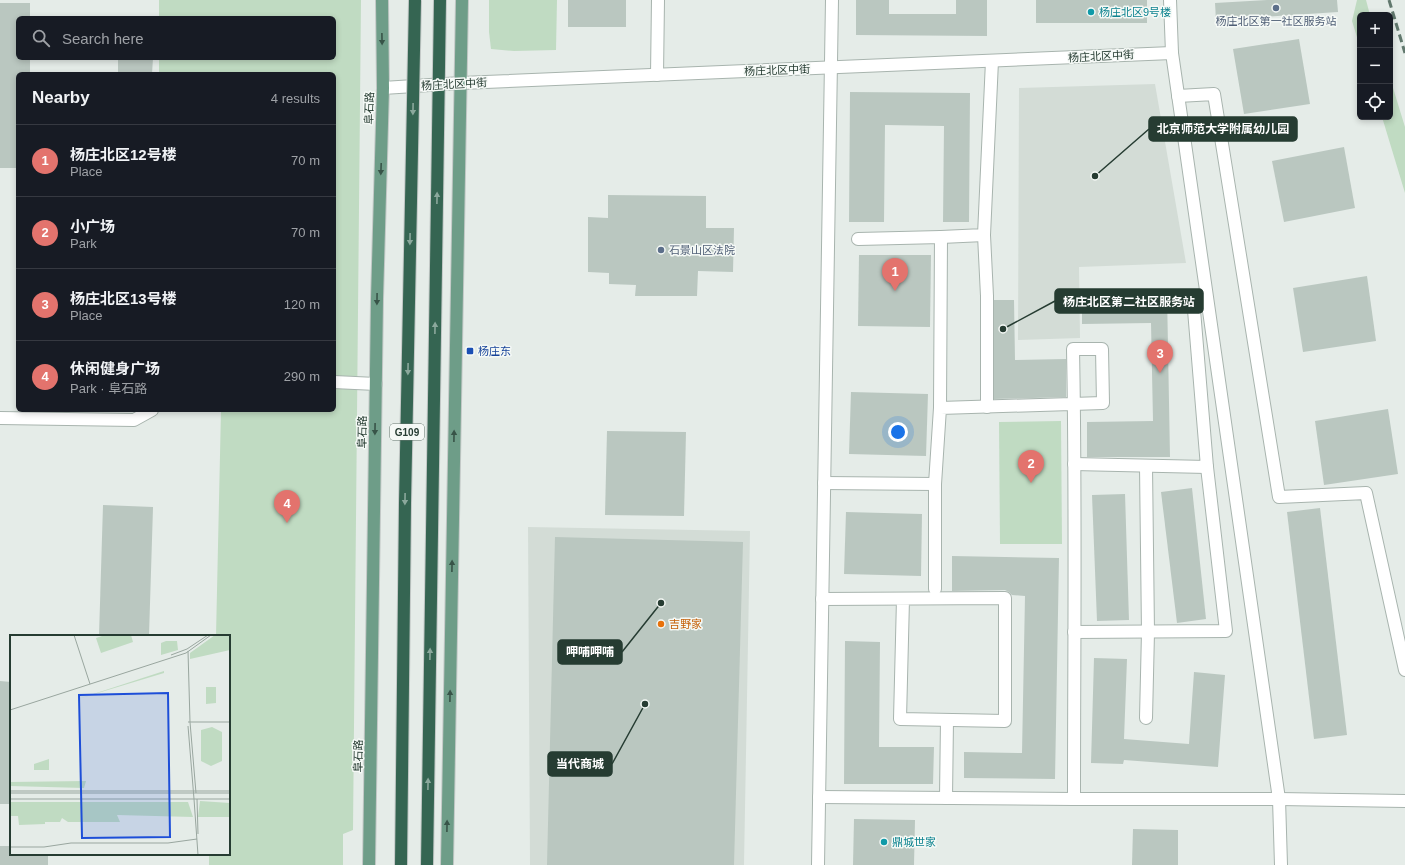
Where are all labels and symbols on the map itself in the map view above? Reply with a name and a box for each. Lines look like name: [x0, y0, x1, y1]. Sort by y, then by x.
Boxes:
marker: 杨庄北区第一社区服务站: [1271, 3, 1281, 13]
place label: 杨庄北区9号楼: [1099, 6, 1171, 18]
marker: 杨庄北区9号楼: [1086, 7, 1096, 17]
place label: 杨庄北区第一社区服务站: [1216, 15, 1337, 27]
one-way arrow: [379, 33, 385, 46]
street label: 杨庄北区中街: [1068, 48, 1134, 64]
street label: 杨庄北区中街: [744, 63, 810, 77]
street label: 杨庄北区中街: [421, 76, 487, 92]
street label: 阜石路: [362, 91, 376, 125]
one-way arrow: [410, 103, 416, 116]
callout: 北京师范大学附属幼儿园: [1149, 117, 1297, 141]
text: 北京师范大学附属幼儿园: [1157, 122, 1289, 136]
one-way arrow: [377, 163, 384, 175]
one-way arrow: [434, 191, 440, 204]
one-way arrow: [407, 233, 413, 246]
place label: 石景山区法院: [669, 244, 735, 256]
marker: 石景山区法院: [656, 245, 666, 255]
pin: 1: [882, 258, 908, 291]
callout: 杨庄北区第二社区服务站: [1055, 289, 1203, 313]
one-way arrow: [374, 293, 380, 306]
text: 杨庄北区第二社区服务站: [1063, 295, 1195, 309]
one-way arrow: [432, 321, 438, 334]
pin: 3: [1147, 340, 1173, 373]
place label: 杨庄东: [478, 345, 511, 357]
marker: 杨庄东: [465, 346, 475, 356]
one-way arrow: [405, 363, 411, 376]
street label: 阜石路: [356, 415, 368, 449]
your location: [888, 422, 908, 442]
one-way arrow: [372, 423, 378, 436]
road number: G109: [390, 424, 424, 440]
one-way arrow: [451, 429, 457, 442]
pin: 2: [1018, 450, 1044, 483]
pin: 4: [274, 490, 300, 523]
one-way arrow: [402, 493, 408, 506]
one-way arrow: [449, 559, 455, 572]
place label: 吉野家: [669, 618, 702, 630]
marker: 吉野家: [656, 619, 666, 629]
inset map: [10, 635, 230, 855]
callout: 呷哺呷哺: [558, 640, 622, 664]
text: 呷哺呷哺: [566, 645, 614, 659]
one-way arrow: [427, 647, 433, 660]
one-way arrow: [446, 690, 453, 702]
street label: 阜石路: [352, 739, 364, 773]
callout: 当代商城: [548, 752, 612, 776]
text: 当代商城: [556, 757, 604, 771]
one-way arrow: [425, 777, 431, 790]
one-way arrow: [444, 819, 450, 832]
place label: 鼎城世家: [892, 836, 936, 848]
marker: 鼎城世家: [879, 837, 889, 847]

